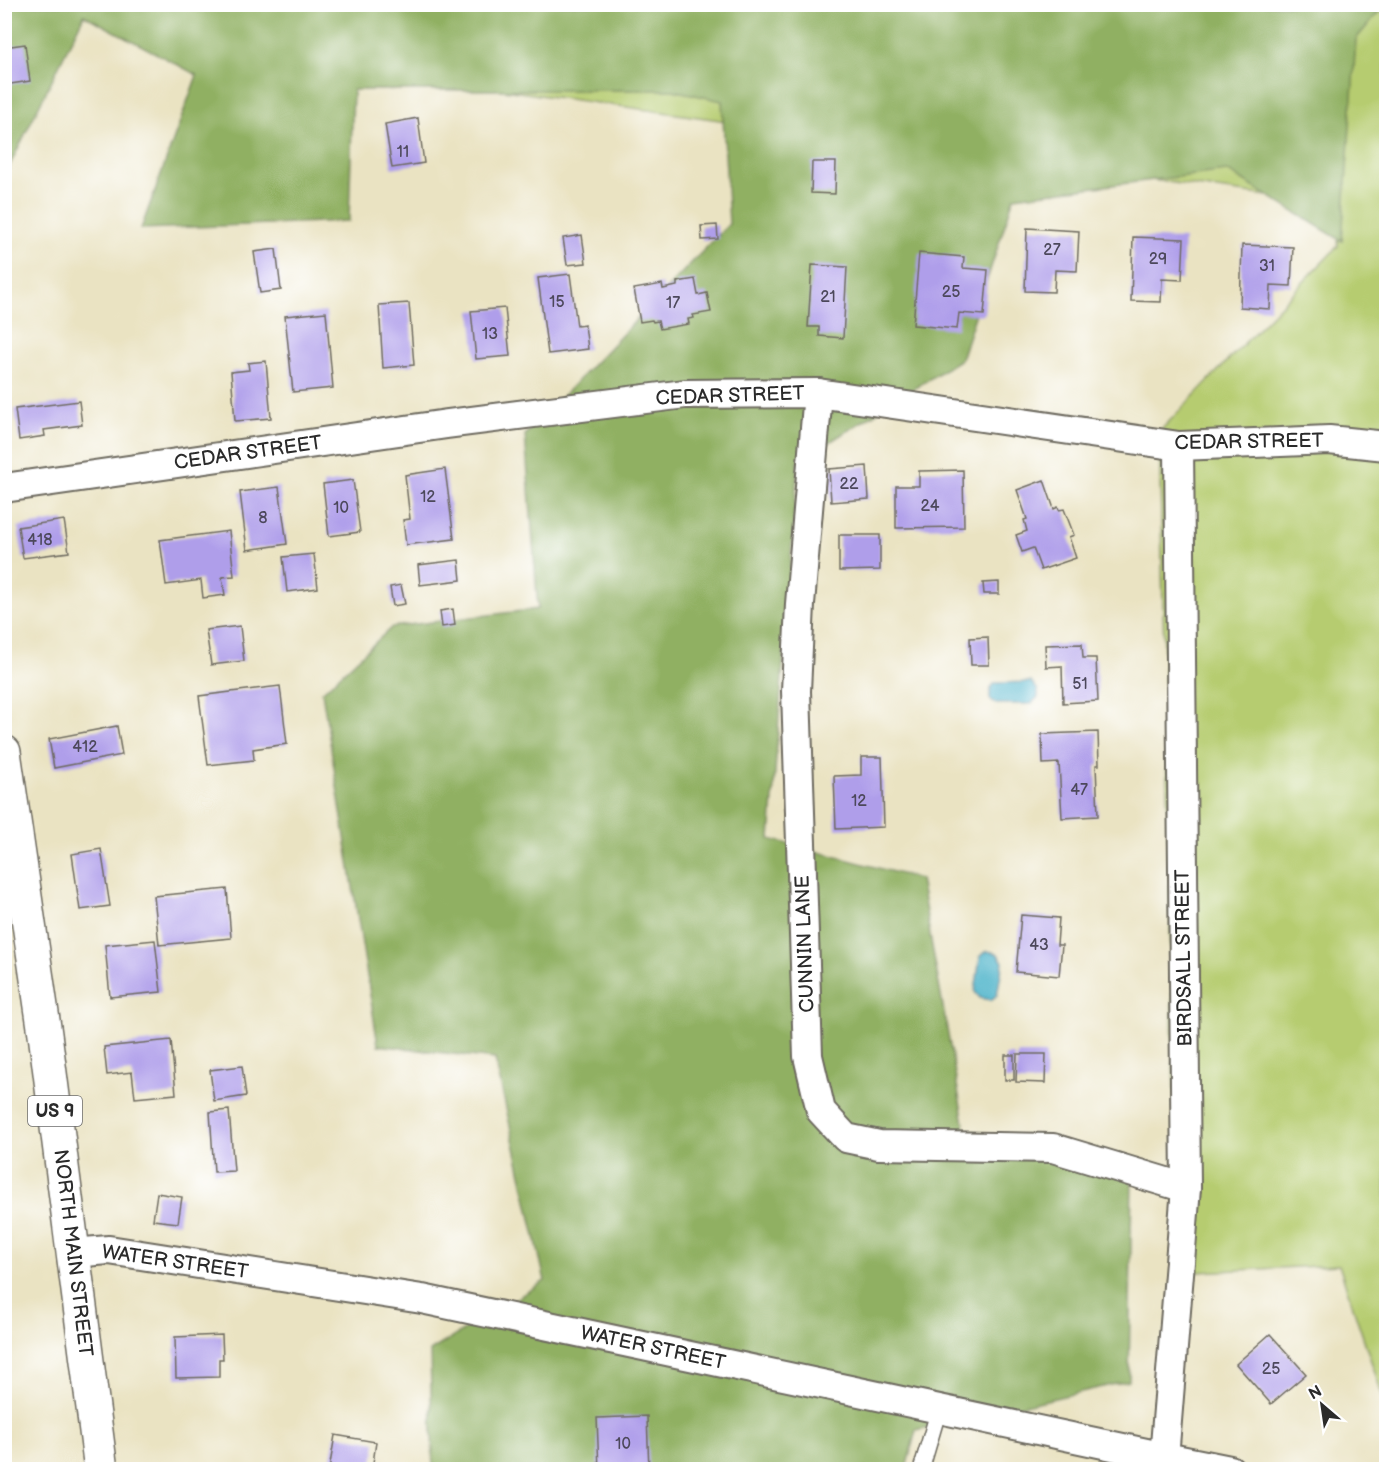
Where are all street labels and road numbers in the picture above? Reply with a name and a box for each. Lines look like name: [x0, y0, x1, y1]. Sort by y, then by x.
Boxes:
street label: CEDAR STREET: [655, 381, 805, 411]
street label: CEDAR STREET: [1174, 429, 1324, 455]
street label: CEDAR STREET: [172, 431, 324, 475]
street label: BIRDSALL STREET: [1170, 869, 1198, 1047]
street label: CUNNIN LANE: [791, 875, 819, 1013]
road number: US 9: [28, 1096, 82, 1126]
street label: NORTH MAIN STREET: [48, 1148, 98, 1358]
street label: WATER STREET: [100, 1240, 250, 1284]
street label: WATER STREET: [578, 1321, 728, 1375]

